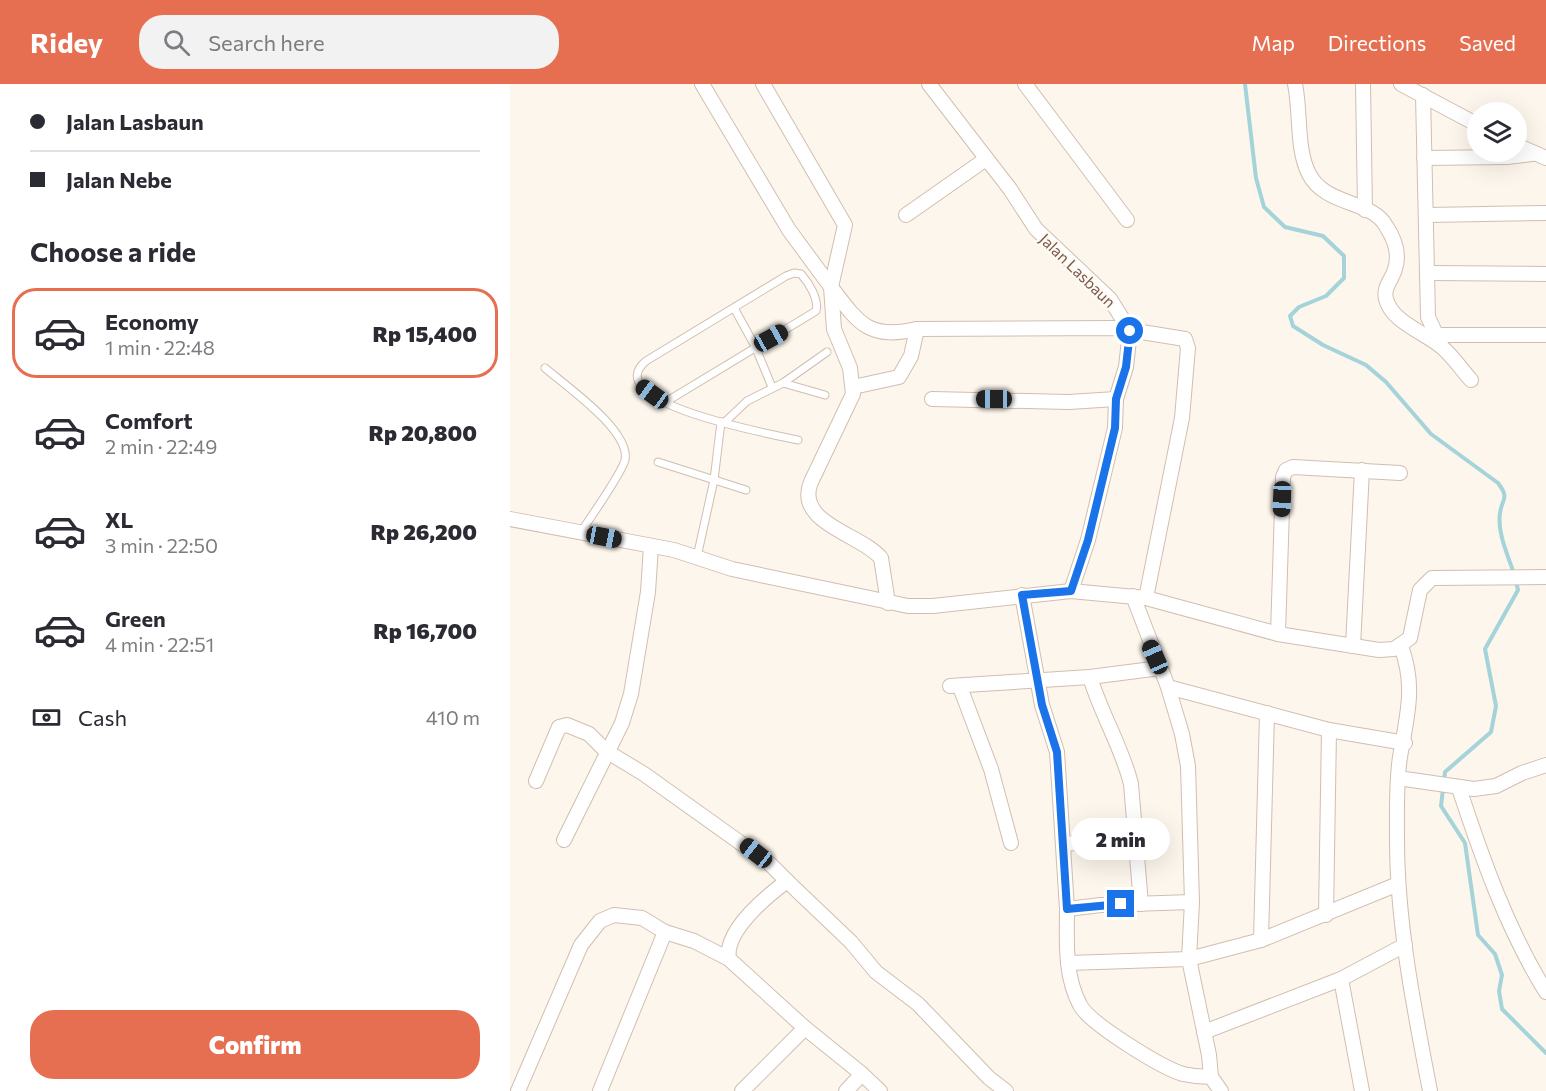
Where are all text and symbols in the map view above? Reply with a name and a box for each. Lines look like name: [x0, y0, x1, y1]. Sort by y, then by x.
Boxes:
search box: [139, 15, 559, 69]
text: Ridey: [30, 25, 103, 59]
icon: search: [160, 26, 193, 59]
text: Search here: [208, 29, 325, 56]
text: Map: [1252, 30, 1295, 55]
text: Directions: [1328, 30, 1426, 55]
text: Saved: [1459, 30, 1516, 55]
map controls: [1467, 102, 1527, 162]
button: layers: [1467, 102, 1527, 162]
text: Jalan Lasbaun: [66, 108, 204, 135]
text: Jalan Nebe: [66, 166, 172, 193]
street label: Jalan Lasbaun: [1036, 229, 1120, 311]
text: Choose a ride: [30, 235, 196, 268]
icon: car: [33, 306, 87, 360]
text: Economy: [105, 308, 199, 335]
route start: [1116, 317, 1143, 344]
text: Rp 15,400: [372, 320, 477, 347]
car: [751, 321, 791, 355]
text: 1 min · 22:48: [105, 335, 215, 359]
car: [632, 376, 672, 412]
car: [976, 390, 1012, 408]
icon: car: [33, 405, 87, 459]
text: Comfort: [105, 407, 193, 434]
text: Rp 20,800: [368, 419, 477, 446]
text: 2 min · 22:49: [105, 434, 217, 458]
car: [1272, 481, 1292, 517]
icon: car: [33, 504, 87, 558]
text: XL: [105, 506, 133, 533]
text: Rp 26,200: [371, 518, 477, 545]
car: [585, 525, 623, 549]
text: 3 min · 22:50: [105, 533, 218, 557]
icon: car: [33, 603, 87, 657]
text: Green: [105, 605, 166, 632]
text: Rp 16,700: [373, 617, 477, 644]
text: 4 min · 22:51: [105, 632, 214, 656]
car: [1139, 637, 1171, 677]
icon: cash: [30, 701, 63, 734]
text: Cash: [78, 704, 127, 731]
text: 410 m: [426, 705, 480, 729]
callout: 2 min: [1072, 817, 1170, 859]
text: 2 min: [1095, 827, 1146, 851]
car: [736, 835, 776, 871]
route end: [1107, 890, 1134, 917]
button: Confirm: [30, 1010, 480, 1079]

